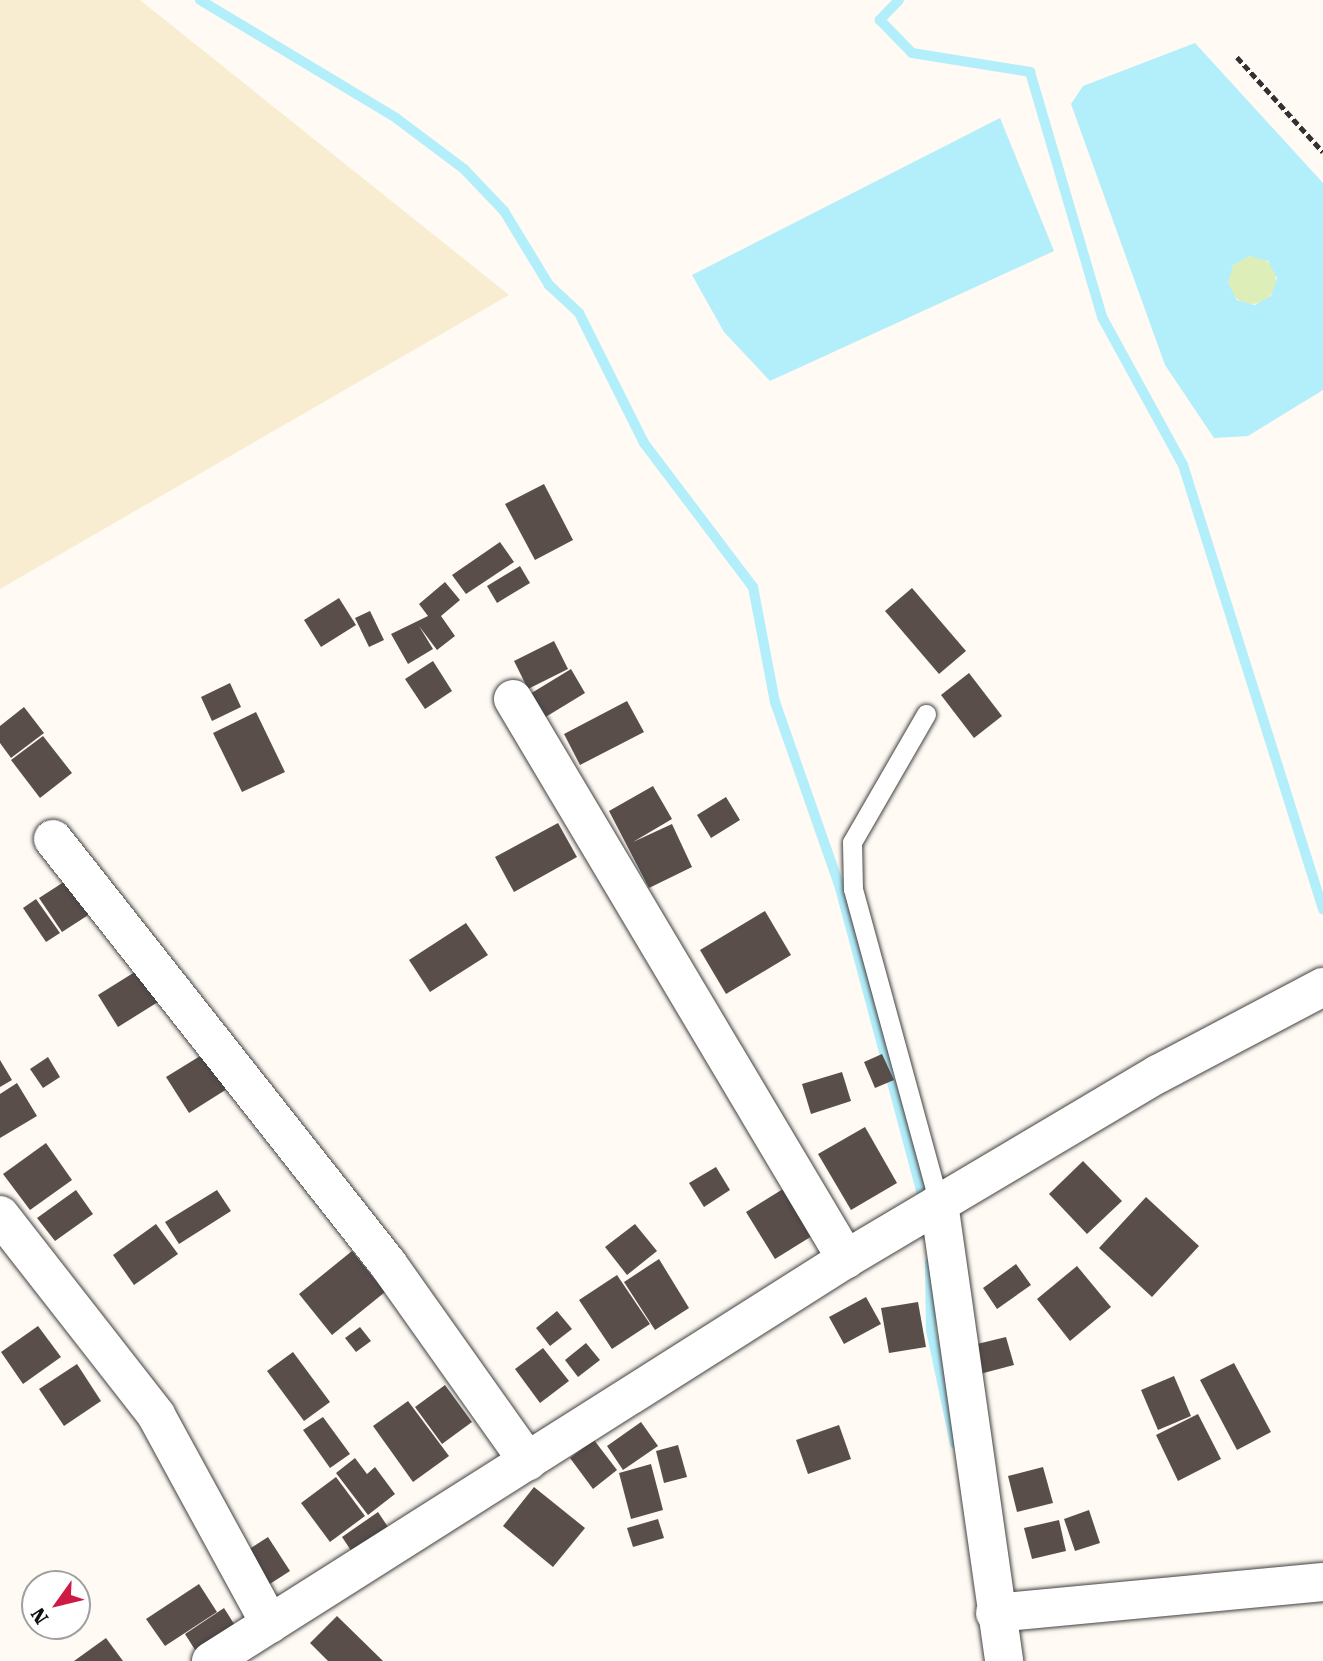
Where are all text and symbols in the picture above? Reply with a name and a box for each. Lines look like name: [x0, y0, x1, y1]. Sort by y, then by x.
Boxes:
north arrow: [21, 1570, 91, 1640]
text: N: [26, 1603, 53, 1628]

